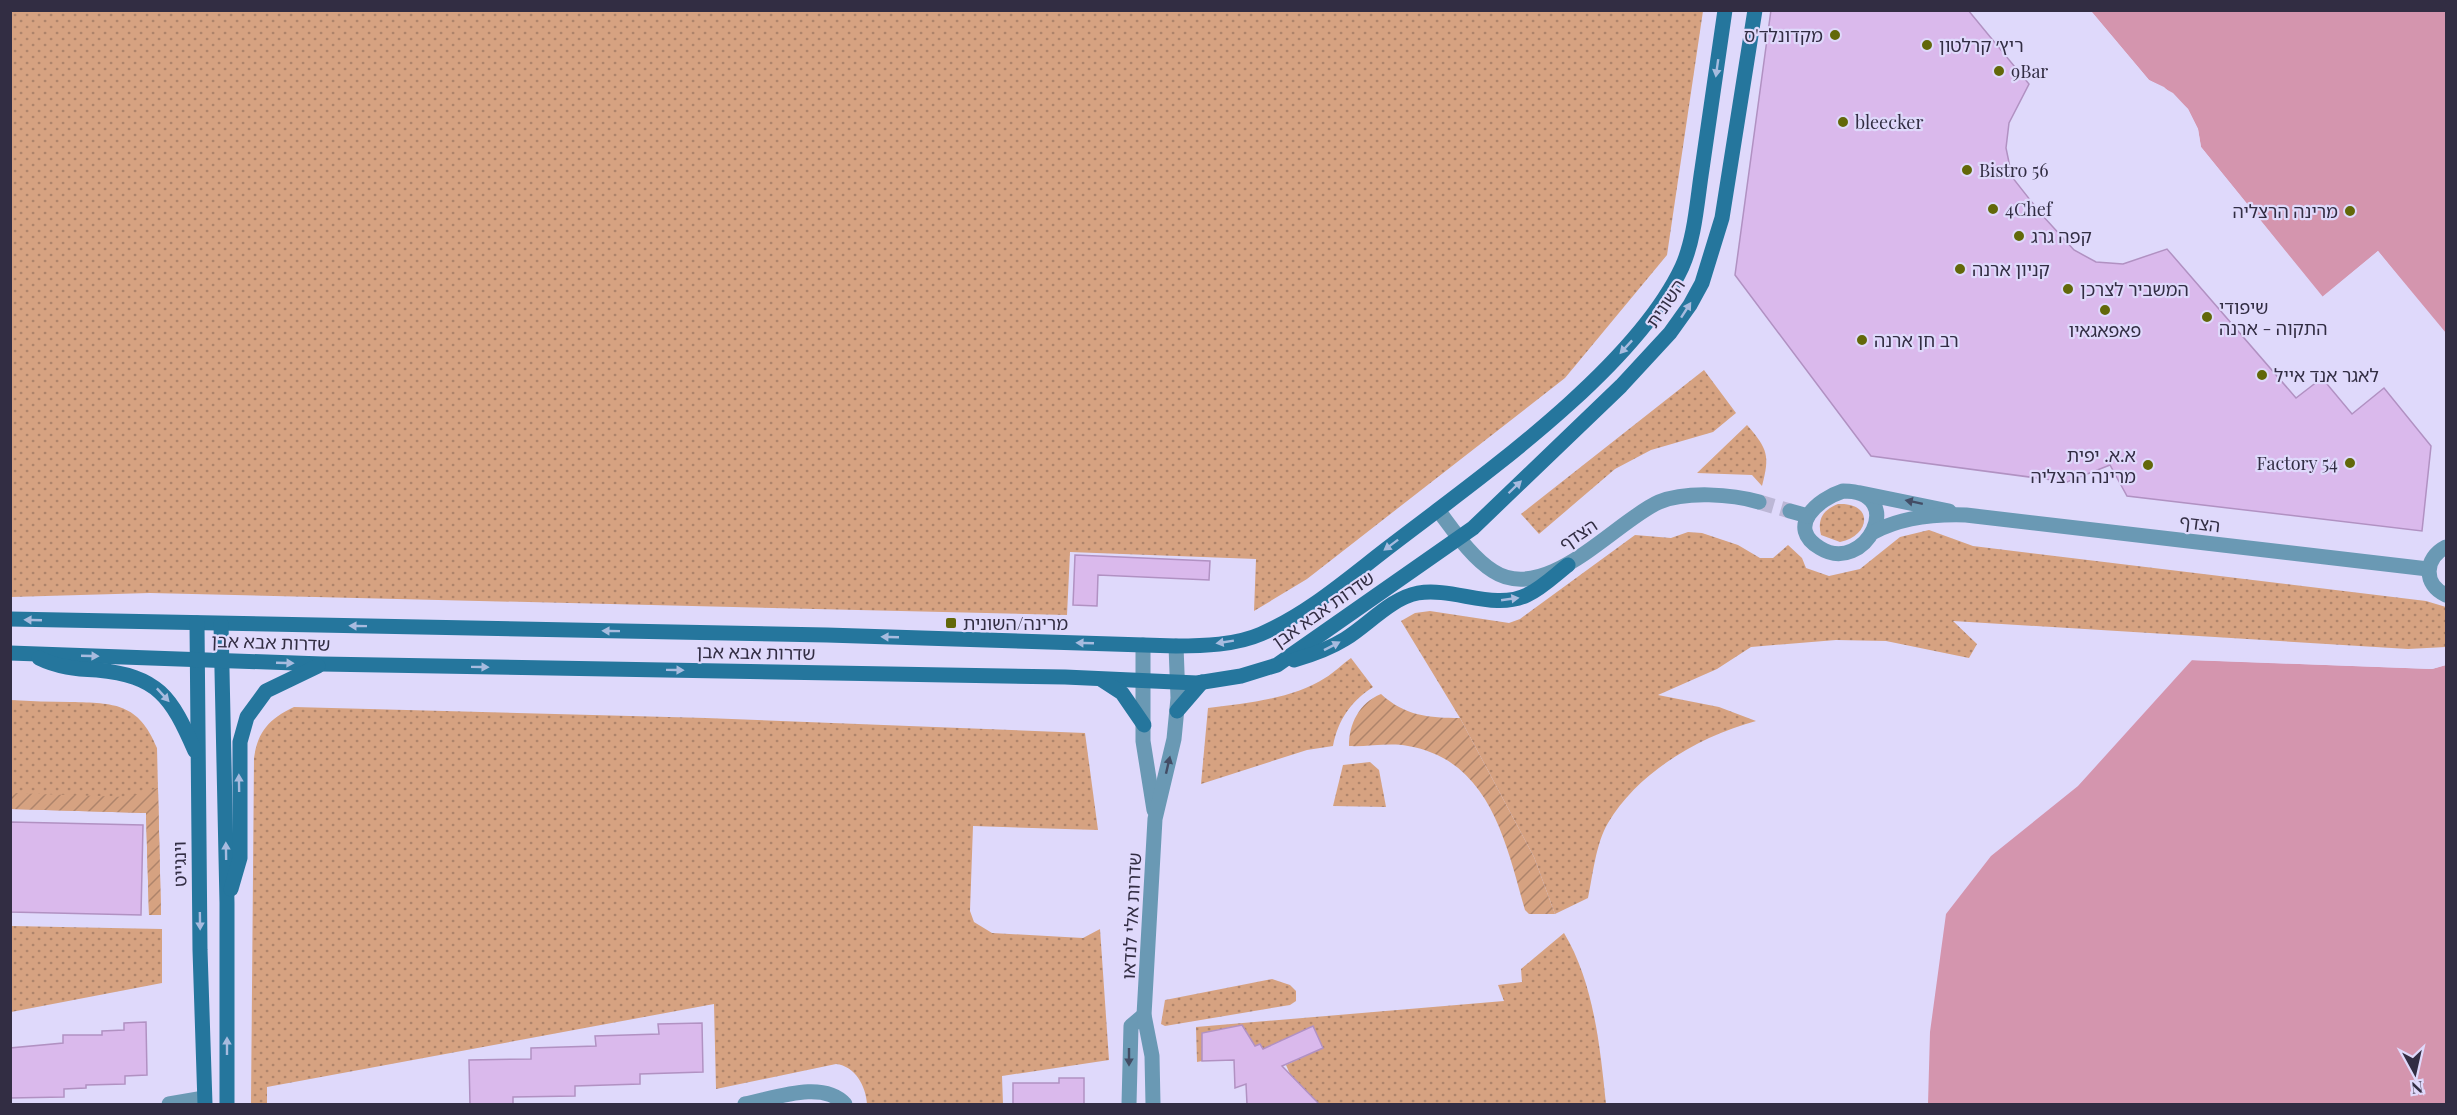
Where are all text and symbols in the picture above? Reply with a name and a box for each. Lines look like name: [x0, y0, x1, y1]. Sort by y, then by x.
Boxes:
place label: מקדונלד'ס: [1744, 23, 1823, 47]
marker: מקדונלד'ס: [1828, 28, 1842, 42]
place label: ריץ׳ קרלטון: [1939, 33, 2024, 57]
marker: ריץ׳ קרלטון: [1920, 38, 1934, 52]
one-way arrow: [1712, 59, 1721, 78]
place label: 9Bar: [2011, 59, 2048, 83]
marker: 9Bar: [1992, 64, 2006, 78]
place label: bleecker: [1855, 110, 1923, 134]
marker: bleecker: [1836, 115, 1850, 129]
place label: Bistro 56: [1979, 158, 2049, 182]
marker: Bistro 56: [1960, 163, 1974, 177]
place label: 4Chef: [2005, 197, 2054, 221]
place label: מרינה הרצליה: [2232, 199, 2338, 223]
marker: 4Chef: [1986, 202, 2000, 216]
marker: מרינה הרצליה: [2343, 204, 2357, 218]
place label: קפה גרג: [2031, 224, 2092, 248]
marker: קפה גרג: [2012, 229, 2026, 243]
place label: קניון ארנה: [1972, 257, 2050, 281]
marker: קניון ארנה: [1953, 262, 1967, 276]
street label: השונית: [1640, 274, 1690, 332]
place label: המשביר לצרכן: [2080, 277, 2189, 301]
marker: המשביר לצרכן: [2061, 282, 2075, 296]
place label: שיפודי התקוה - ארנה: [2219, 295, 2327, 340]
one-way arrow: [1680, 303, 1692, 319]
marker: פאפאגאיו: [2098, 303, 2112, 317]
marker: שיפודי התקוה - ארנה: [2200, 310, 2214, 324]
place label: פאפאגאיו: [2069, 318, 2141, 342]
place label: רב חן ארנה: [1874, 328, 1959, 352]
marker: רב חן ארנה: [1855, 333, 1869, 347]
one-way arrow: [1619, 339, 1633, 354]
place label: לאגר אנד אייל: [2274, 363, 2379, 387]
marker: לאגר אנד אייל: [2255, 368, 2269, 382]
place label: א.א. יפית מרינה הרצליה: [2030, 443, 2136, 488]
place label: Factory 54: [2257, 451, 2338, 475]
marker: Factory 54: [2343, 456, 2357, 470]
marker: א.א. יפית מרינה הרצליה: [2141, 458, 2155, 472]
one-way arrow: [1508, 481, 1522, 495]
one-way arrow: [1904, 497, 1923, 506]
street label: הצדף: [2178, 509, 2222, 537]
street label: הצדף: [1554, 513, 1602, 555]
one-way arrow: [1384, 539, 1400, 551]
street label: שדרות אבא אבן: [1267, 565, 1379, 653]
one-way arrow: [1501, 594, 1520, 603]
place label: מרינה/השונית: [963, 611, 1068, 635]
one-way arrow: [24, 615, 43, 624]
marker: מרינה/השונית: [944, 616, 958, 630]
one-way arrow: [348, 621, 367, 631]
one-way arrow: [601, 626, 620, 635]
street label: שדרות אבא אבן: [211, 628, 331, 656]
one-way arrow: [880, 633, 899, 642]
one-way arrow: [1075, 638, 1094, 648]
one-way arrow: [1216, 638, 1235, 647]
street label: שדרות אבא אבן: [696, 639, 816, 665]
one-way arrow: [1324, 641, 1341, 651]
one-way arrow: [80, 651, 99, 660]
one-way arrow: [275, 658, 294, 667]
one-way arrow: [470, 662, 489, 671]
one-way arrow: [665, 665, 684, 675]
one-way arrow: [156, 688, 170, 703]
one-way arrow: [1164, 756, 1174, 774]
one-way arrow: [234, 774, 244, 793]
street label: וינגייט: [167, 841, 191, 887]
one-way arrow: [221, 842, 231, 861]
street label: שדרות אלי לנדאו: [1116, 852, 1146, 980]
one-way arrow: [195, 911, 204, 930]
one-way arrow: [222, 1037, 232, 1056]
north arrow: [2385, 1043, 2445, 1103]
one-way arrow: [1124, 1047, 1134, 1066]
text: N: [2410, 1077, 2424, 1100]

